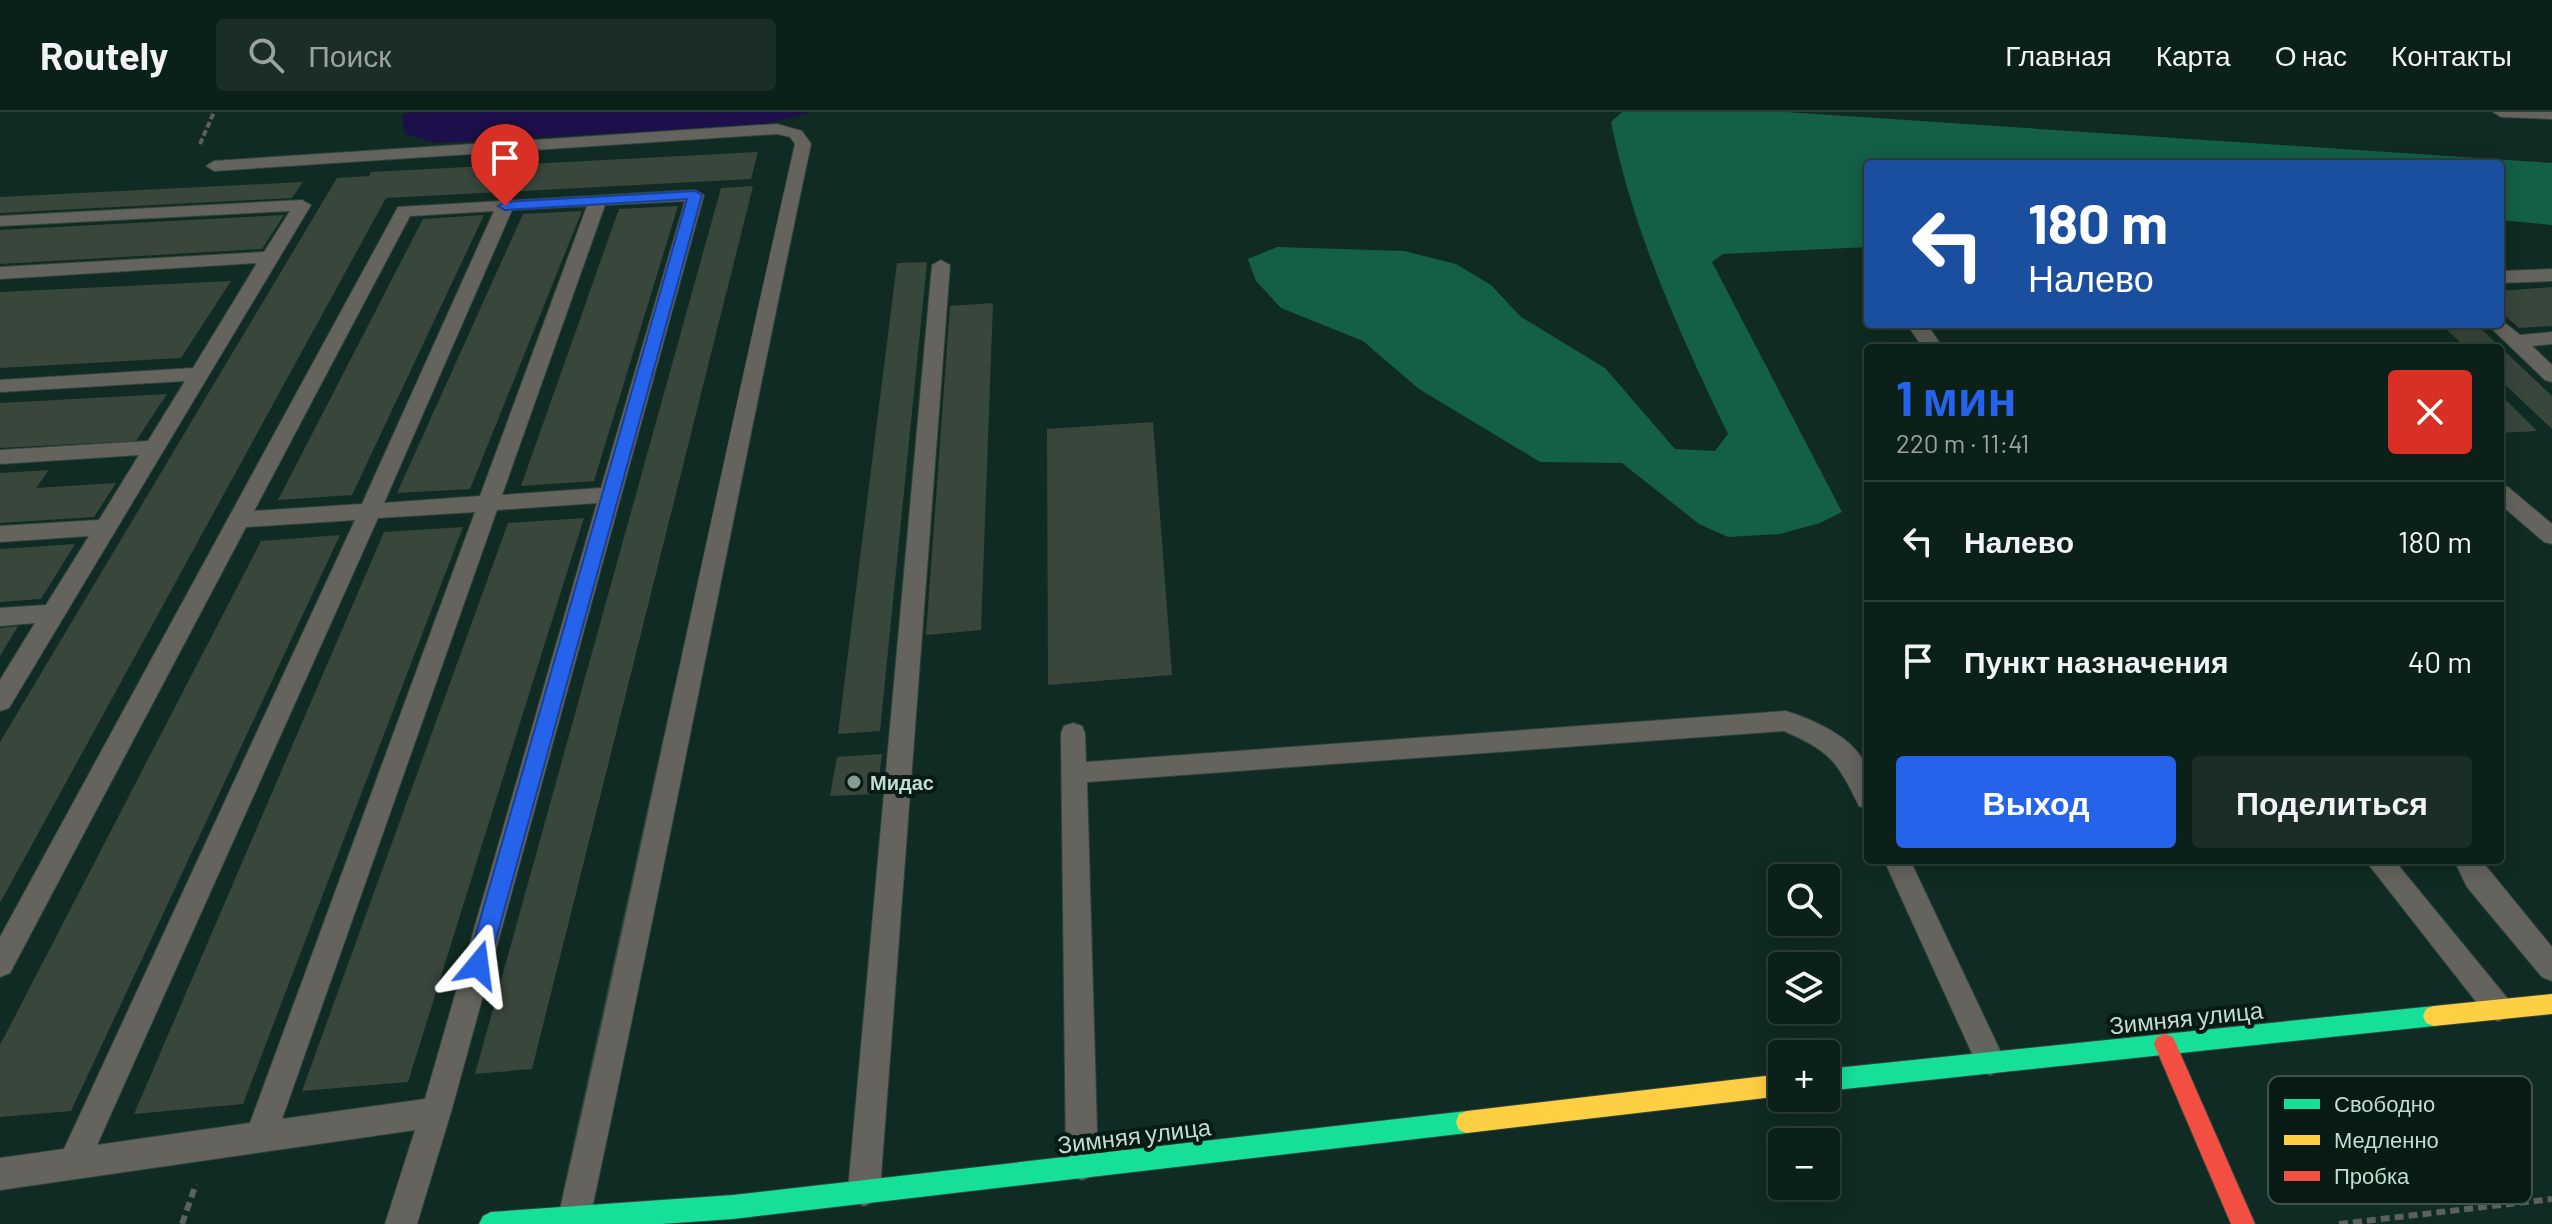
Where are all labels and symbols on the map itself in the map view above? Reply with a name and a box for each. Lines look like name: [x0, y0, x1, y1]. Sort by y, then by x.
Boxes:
pin: [471, 124, 539, 206]
place label: Мидас: [870, 770, 934, 794]
marker: Мидас: [845, 773, 863, 791]
position arrow: [436, 923, 520, 1007]
street label: Зимняя улица: [2108, 994, 2265, 1039]
legend: [2268, 1076, 2532, 1204]
text: Свободно: [2334, 1090, 2435, 1117]
street label: Зимняя улица: [1056, 1111, 1213, 1159]
text: Медленно: [2334, 1126, 2439, 1153]
text: Пробка: [2334, 1162, 2410, 1189]

